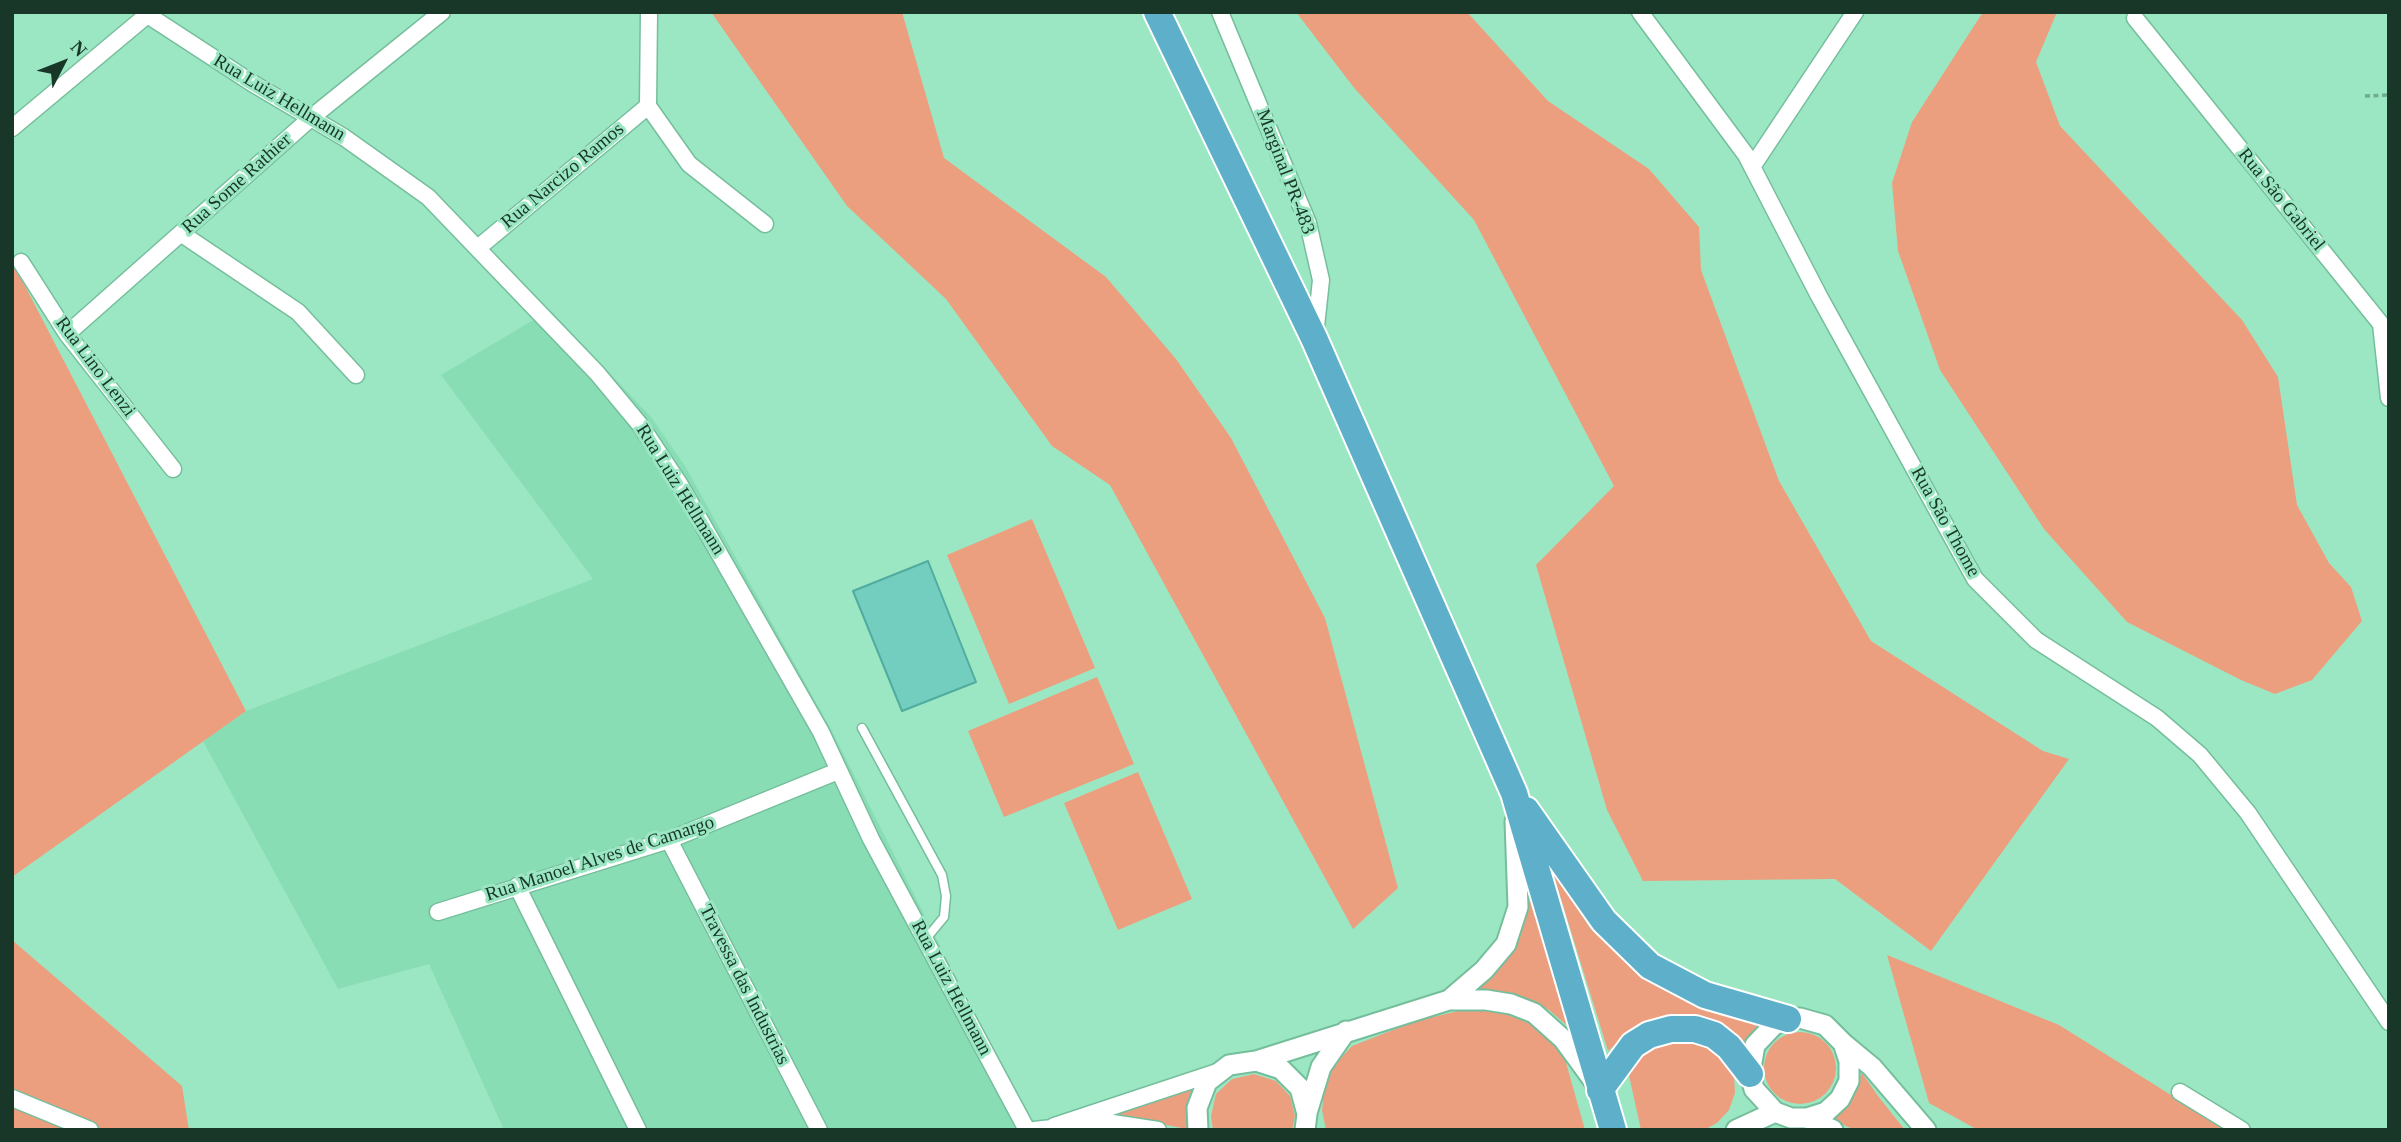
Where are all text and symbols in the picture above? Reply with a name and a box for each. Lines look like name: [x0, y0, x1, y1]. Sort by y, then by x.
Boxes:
north arrow: [28, 28, 98, 98]
text: N: [67, 36, 91, 61]
street label: Rua Luiz Hellmann: [209, 50, 349, 146]
street label: Marginal PR-483: [1251, 106, 1319, 238]
street label: Rua Narcizo Ramos: [497, 118, 629, 234]
street label: Rua Some Rathier: [178, 129, 296, 239]
street label: Rua São Gabriel: [2233, 144, 2329, 256]
street label: Rua Lino Lenzi: [50, 313, 140, 421]
street label: Rua Luiz Hellmann: [631, 420, 729, 560]
street label: Rua São Thome: [1905, 463, 1985, 581]
street label: Rua Manoel Alves de Camargo: [483, 811, 717, 907]
street label: Travessa das Industrias: [694, 901, 794, 1069]
street label: Rua Luiz Hellmann: [906, 916, 996, 1060]

